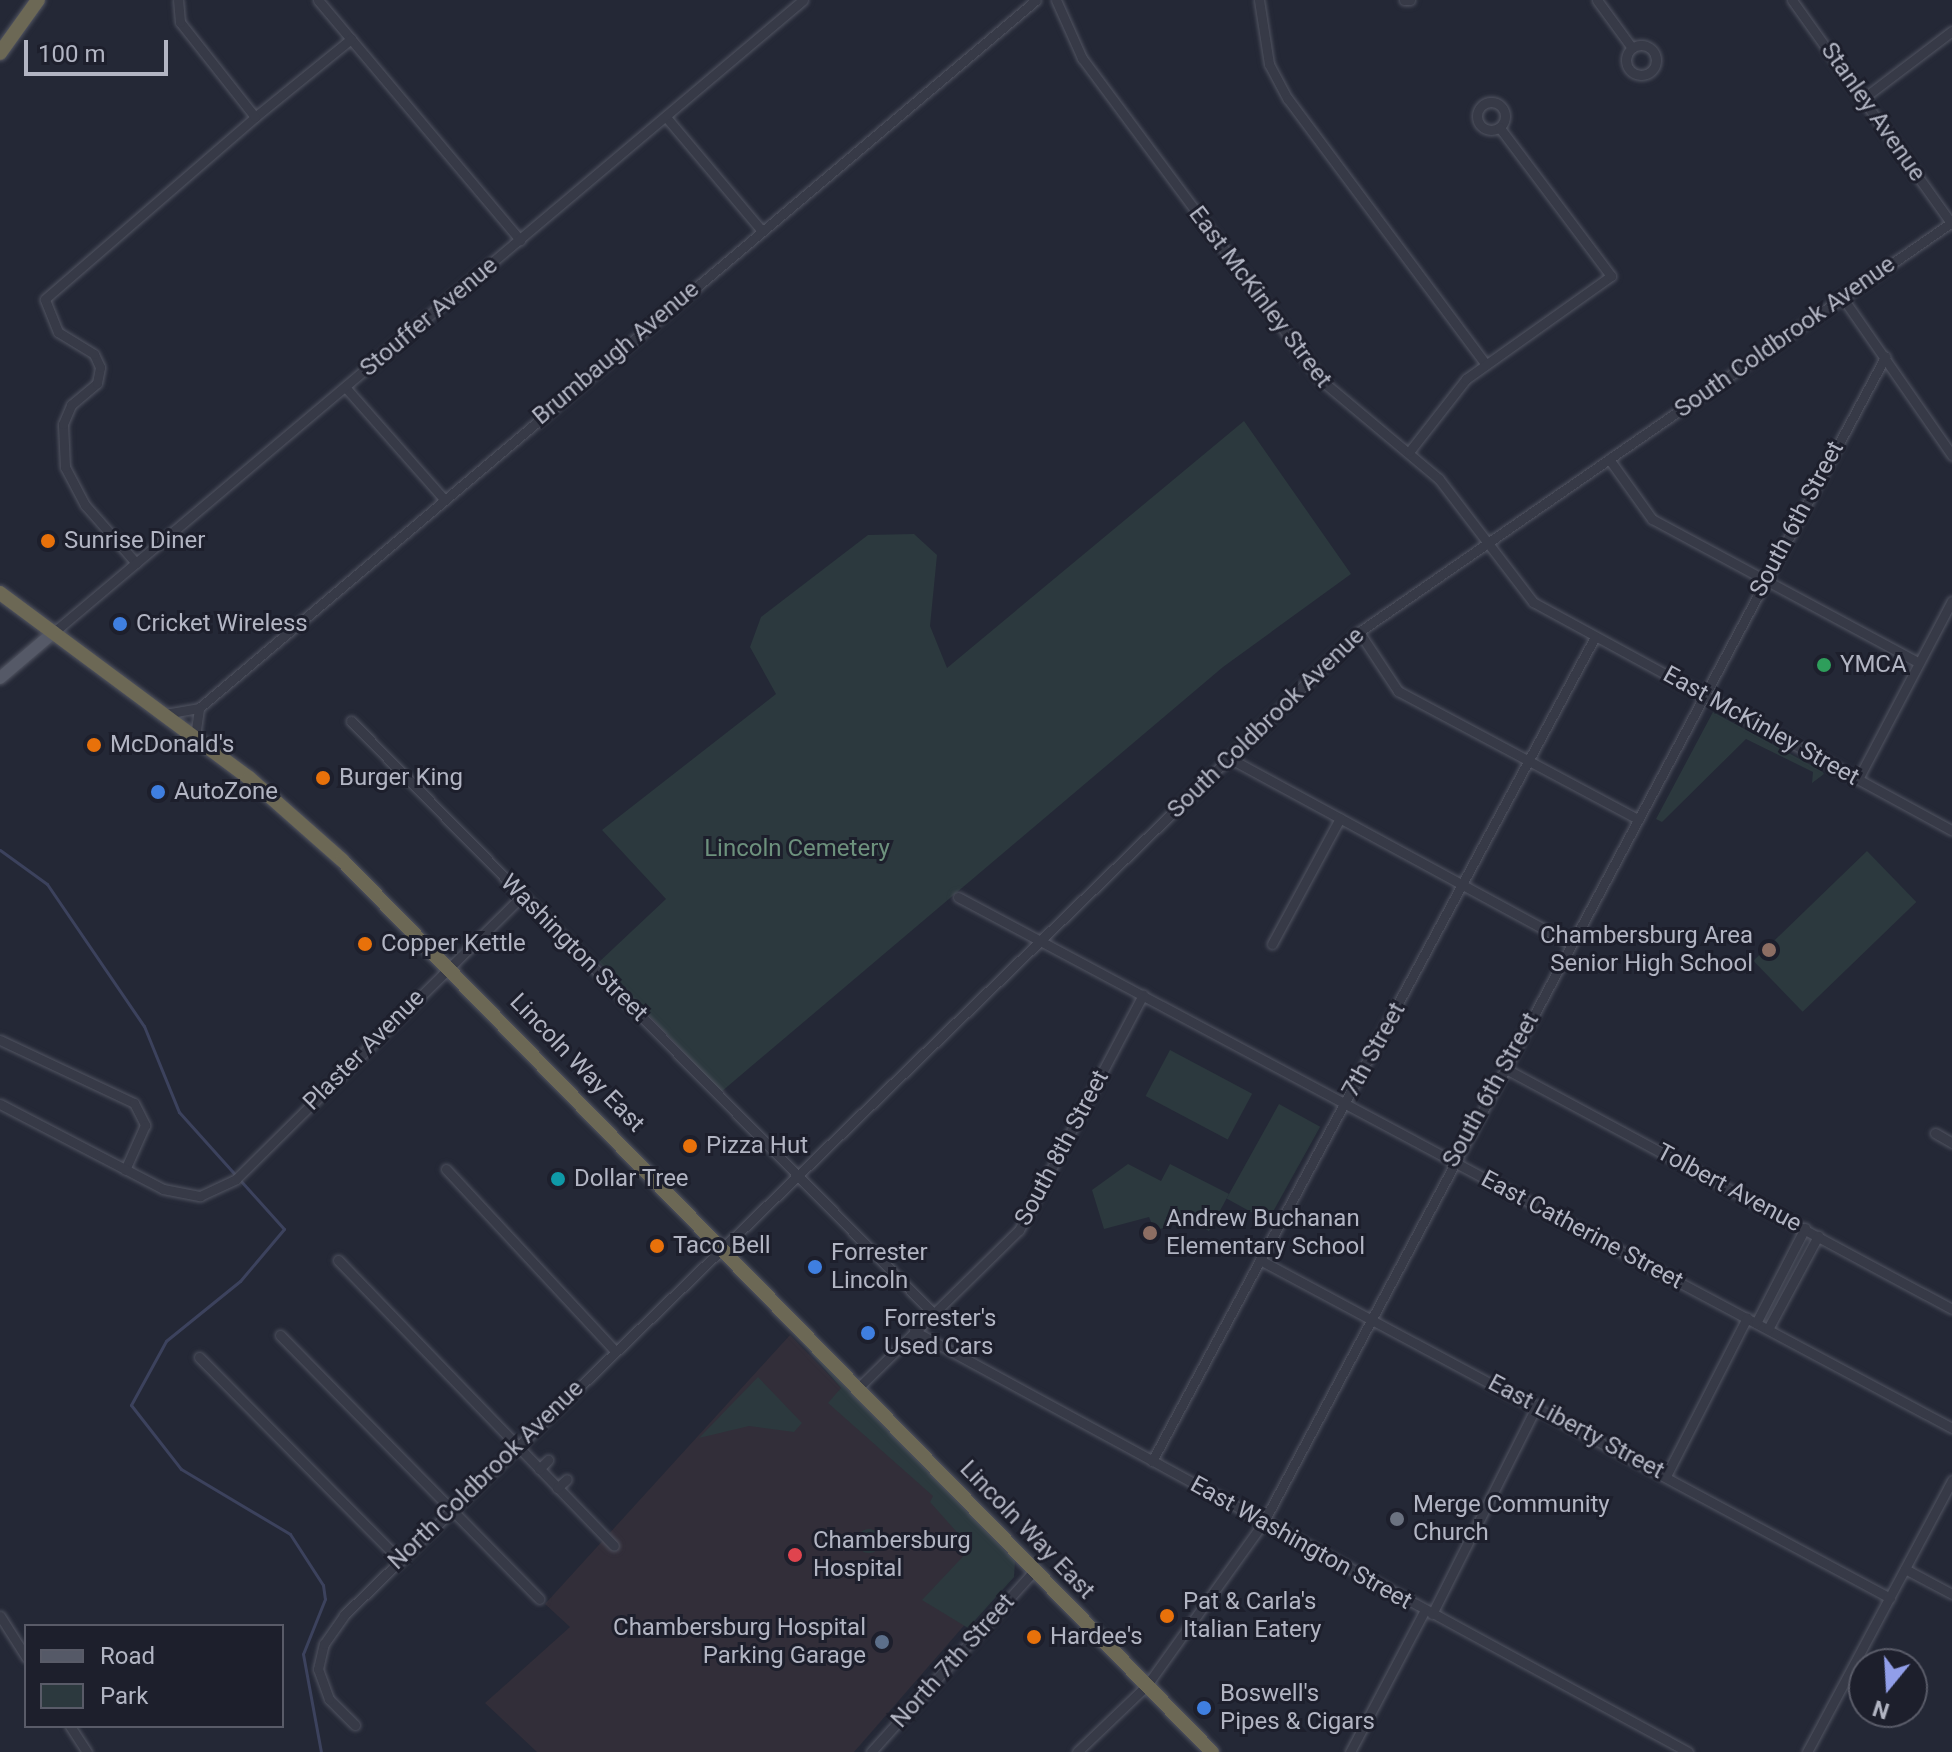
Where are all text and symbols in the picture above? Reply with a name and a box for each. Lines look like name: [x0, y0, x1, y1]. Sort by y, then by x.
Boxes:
scale bar: [28, 24, 172, 74]
street label: Stanley Avenue: [1815, 37, 1931, 187]
text: 100 m: [38, 40, 105, 68]
street label: East McKinley Street: [1182, 201, 1338, 393]
street label: South Coldbrook Avenue: [1669, 250, 1901, 424]
street label: Stouffer Avenue: [354, 251, 504, 383]
street label: Brumbaugh Avenue: [527, 275, 705, 431]
street label: South 6th Street: [1744, 436, 1850, 602]
place label: Sunrise Diner: [64, 527, 205, 555]
marker: Sunrise Diner: [39, 532, 57, 550]
place label: Cricket Wireless: [136, 610, 308, 638]
marker: Cricket Wireless: [111, 615, 129, 633]
street label: South Coldbrook Avenue: [1162, 622, 1370, 824]
place label: YMCA: [1840, 651, 1907, 679]
marker: YMCA: [1815, 656, 1833, 674]
street label: East McKinley Street: [1658, 660, 1864, 792]
place label: McDonald's: [110, 731, 234, 759]
marker: McDonald's: [85, 736, 103, 754]
place label: Burger King: [339, 764, 463, 792]
marker: Burger King: [314, 769, 332, 787]
place label: AutoZone: [174, 778, 278, 806]
marker: AutoZone: [149, 783, 167, 801]
park label: Lincoln Cemetery: [704, 835, 890, 863]
street label: Washington Street: [495, 869, 653, 1027]
place label: Chambersburg Area Senior High School: [1540, 922, 1753, 978]
place label: Copper Kettle: [381, 930, 526, 958]
marker: Copper Kettle: [356, 935, 374, 953]
marker: Chambersburg Area Senior High School: [1760, 941, 1778, 959]
street label: Plaster Avenue: [297, 983, 431, 1117]
street label: Lincoln Way East: [504, 988, 650, 1138]
street label: 7th Street: [1336, 998, 1412, 1102]
street label: South 6th Street: [1437, 1008, 1545, 1172]
street label: South 8th Street: [1009, 1065, 1115, 1231]
place label: Pizza Hut: [706, 1132, 808, 1160]
marker: Pizza Hut: [681, 1137, 699, 1155]
street label: Tolbert Avenue: [1652, 1138, 1806, 1238]
place label: Dollar Tree: [574, 1165, 689, 1193]
street label: East Catherine Street: [1476, 1165, 1688, 1295]
marker: Dollar Tree: [549, 1170, 567, 1188]
place label: Andrew Buchanan Elementary School: [1166, 1205, 1365, 1261]
marker: Andrew Buchanan Elementary School: [1141, 1224, 1159, 1242]
place label: Taco Bell: [673, 1232, 771, 1260]
marker: Taco Bell: [648, 1237, 666, 1255]
place label: Forrester Lincoln: [831, 1239, 928, 1295]
marker: Forrester Lincoln: [806, 1258, 824, 1276]
place label: Forrester's Used Cars: [884, 1305, 996, 1361]
marker: Forrester's Used Cars: [859, 1324, 877, 1342]
street label: East Liberty Street: [1483, 1369, 1669, 1485]
street label: North Coldbrook Avenue: [382, 1374, 590, 1576]
street label: Lincoln Way East: [954, 1455, 1100, 1605]
street label: East Washington Street: [1185, 1470, 1417, 1616]
place label: Merge Community Church: [1413, 1491, 1610, 1547]
marker: Merge Community Church: [1388, 1510, 1406, 1528]
place label: Chambersburg Hospital: [813, 1527, 971, 1583]
marker: Chambersburg Hospital: [784, 1544, 806, 1566]
street label: North 7th Street: [885, 1588, 1021, 1734]
place label: Pat & Carla's Italian Eatery: [1183, 1588, 1321, 1644]
marker: Pat & Carla's Italian Eatery: [1158, 1607, 1176, 1625]
place label: Chambersburg Hospital Parking Garage: [613, 1614, 866, 1670]
place label: Hardee's: [1050, 1623, 1143, 1651]
legend: [24, 1624, 284, 1728]
marker: Hardee's: [1025, 1628, 1043, 1646]
marker: Chambersburg Hospital Parking Garage: [873, 1633, 891, 1651]
text: Road: [100, 1642, 155, 1670]
north arrow: [1848, 1648, 1928, 1728]
place label: Boswell's Pipes & Cigars: [1220, 1680, 1375, 1736]
text: Park: [100, 1682, 148, 1710]
text: N: [1870, 1695, 1892, 1724]
marker: Boswell's Pipes & Cigars: [1195, 1699, 1213, 1717]

